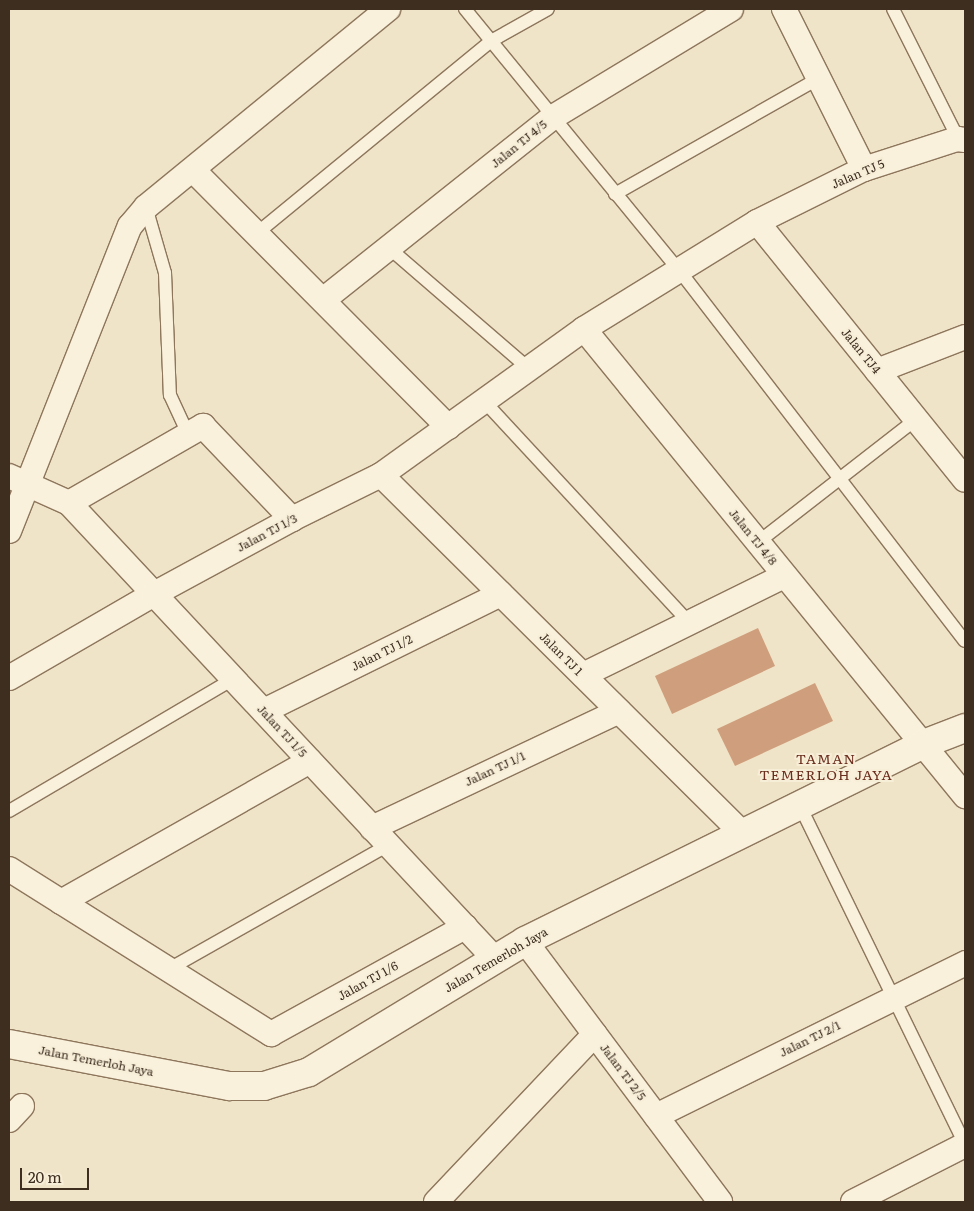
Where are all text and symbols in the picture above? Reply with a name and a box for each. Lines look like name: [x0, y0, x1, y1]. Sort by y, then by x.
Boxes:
street label: Jalan TJ 4/5: [488, 117, 550, 171]
street label: Jalan TJ 5: [829, 156, 887, 192]
street label: Jalan TJ4: [838, 325, 884, 377]
street label: Jalan TJ 4/8: [726, 506, 780, 568]
street label: Jalan TJ 1/3: [234, 511, 300, 555]
street label: Jalan TJ 1: [536, 629, 586, 679]
street label: Jalan TJ 1/2: [349, 632, 415, 674]
street label: Jalan TJ 1/5: [254, 702, 310, 760]
street label: Jalan TJ 1/1: [462, 749, 528, 789]
district label: TAMAN TEMERLOH JAYA: [758, 750, 894, 782]
street label: Jalan Temerloh Jaya: [442, 925, 550, 995]
street label: Jalan TJ 1/6: [335, 959, 401, 1003]
street label: Jalan TJ 2/1: [777, 1018, 843, 1060]
street label: Jalan TJ 2/5: [597, 1041, 649, 1103]
street label: Jalan Temerloh Jaya: [37, 1043, 155, 1079]
scale bar: [22, 1158, 91, 1190]
text: 20 m: [28, 1165, 62, 1188]

